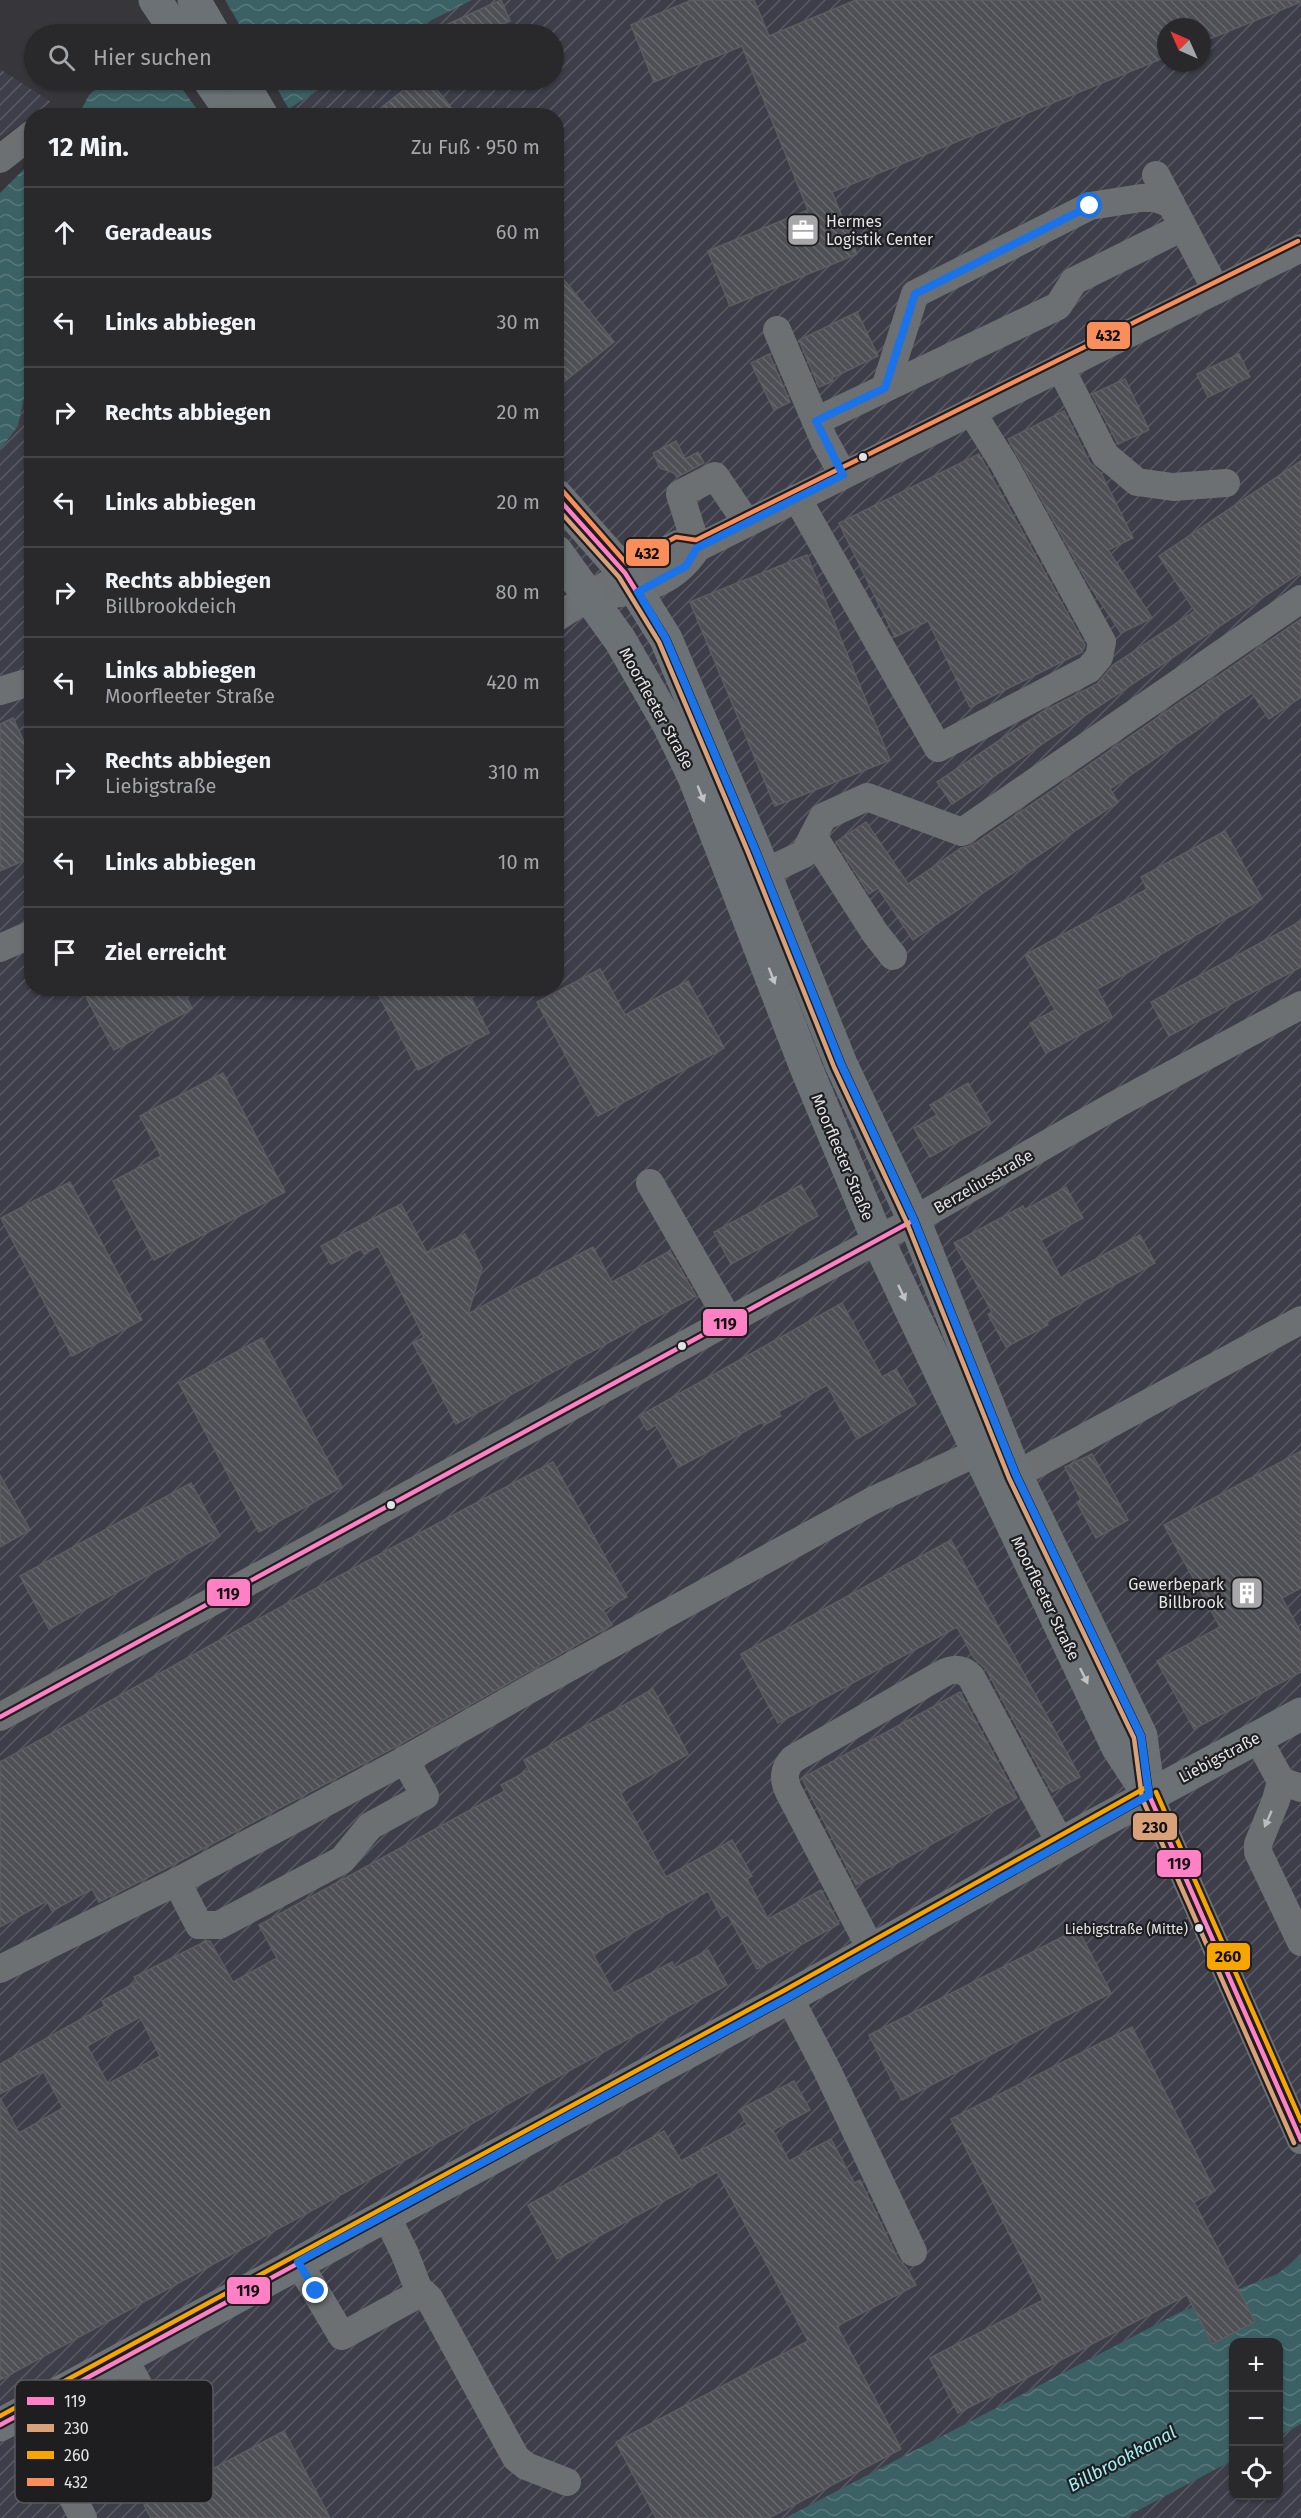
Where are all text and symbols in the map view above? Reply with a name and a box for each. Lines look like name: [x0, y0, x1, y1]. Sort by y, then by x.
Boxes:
north arrow: [1157, 18, 1211, 72]
search box: [24, 24, 564, 90]
icon: search: [45, 41, 78, 74]
text: Hier suchen: [93, 44, 212, 71]
text: 12 Min.: [48, 132, 129, 163]
text: Zu Fuß · 950 m: [411, 135, 540, 159]
route start: [1076, 192, 1102, 218]
office icon: Hermes Logistik Center: [785, 212, 821, 248]
place label: Hermes Logistik Center: [826, 212, 934, 249]
icon: ahead: [48, 216, 81, 249]
text: Geradeaus: [105, 219, 212, 246]
text: 60 m: [496, 220, 540, 244]
icon: left: [48, 306, 81, 339]
text: Links abbiegen: [105, 309, 256, 336]
text: 30 m: [496, 310, 540, 334]
line badge: 432: [1086, 321, 1131, 350]
text: 432: [1095, 326, 1121, 345]
icon: right: [48, 396, 81, 429]
text: Rechts abbiegen: [105, 399, 271, 426]
text: 20 m: [497, 400, 540, 424]
unlabelled marker: [857, 451, 869, 463]
icon: left: [48, 486, 81, 519]
text: Links abbiegen: [105, 489, 256, 516]
text: 20 m: [497, 490, 540, 514]
line badge: 432: [625, 538, 670, 567]
text: 432: [634, 544, 660, 563]
text: Rechts abbiegen: [105, 567, 271, 594]
icon: right: [48, 576, 81, 609]
text: 80 m: [495, 580, 540, 604]
text: Billbrookdeich: [105, 594, 237, 618]
street label: Moorfleeter Straße: [615, 644, 698, 772]
text: Links abbiegen: [105, 657, 256, 684]
icon: left: [48, 666, 81, 699]
text: 420 m: [486, 670, 540, 694]
text: Moorfleeter Straße: [105, 684, 275, 708]
text: Rechts abbiegen: [105, 747, 271, 774]
icon: right: [48, 756, 81, 789]
text: 310 m: [488, 760, 540, 784]
text: Liebigstraße: [105, 774, 217, 798]
one-way arrow: [697, 785, 706, 803]
icon: left: [48, 846, 81, 879]
text: Links abbiegen: [105, 849, 256, 876]
text: 10 m: [498, 850, 540, 874]
icon: arrive: [48, 936, 81, 969]
text: Ziel erreicht: [105, 939, 226, 966]
one-way arrow: [767, 967, 777, 985]
street label: Moorfleeter Straße: [807, 1091, 878, 1223]
street label: Berzeliusstraße: [930, 1145, 1036, 1218]
one-way arrow: [898, 1284, 907, 1301]
line badge: 119: [702, 1308, 748, 1337]
text: 119: [713, 1314, 737, 1333]
unlabelled marker: [676, 1340, 688, 1352]
unlabelled marker: [385, 1499, 397, 1511]
street label: Moorfleeter Straße: [1007, 1533, 1084, 1663]
place label: Gewerbepark Billbrook: [1128, 1575, 1225, 1612]
building icon: Gewerbepark Billbrook: [1229, 1575, 1265, 1611]
line badge: 119: [206, 1578, 251, 1607]
text: 119: [216, 1584, 240, 1603]
one-way arrow: [1079, 1668, 1088, 1685]
street label: Liebigstraße: [1175, 1728, 1263, 1787]
one-way arrow: [1263, 1810, 1273, 1828]
line badge: 230: [1132, 1812, 1178, 1841]
text: 230: [1142, 1818, 1168, 1837]
line badge: 119: [1156, 1849, 1202, 1878]
text: 119: [1167, 1854, 1191, 1873]
place label: Liebigstraße (Mitte): [1065, 1921, 1188, 1938]
marker: Liebigstraße (Mitte): [1193, 1922, 1205, 1934]
line badge: 260: [1206, 1942, 1251, 1971]
text: 260: [1215, 1947, 1241, 1966]
line badge: 119: [226, 2276, 271, 2305]
route end: [302, 2277, 328, 2303]
text: 119: [236, 2281, 260, 2300]
map controls: [1229, 2338, 1283, 2500]
button: +: [1229, 2338, 1283, 2392]
legend: [15, 2380, 213, 2503]
text: 119: [64, 2392, 86, 2411]
button: −: [1229, 2392, 1283, 2446]
text: 230: [64, 2419, 89, 2438]
water label: Billbrookkanal: [1064, 2421, 1180, 2497]
text: 260: [64, 2446, 89, 2465]
button: locate: [1229, 2446, 1283, 2500]
text: 432: [64, 2473, 88, 2492]

